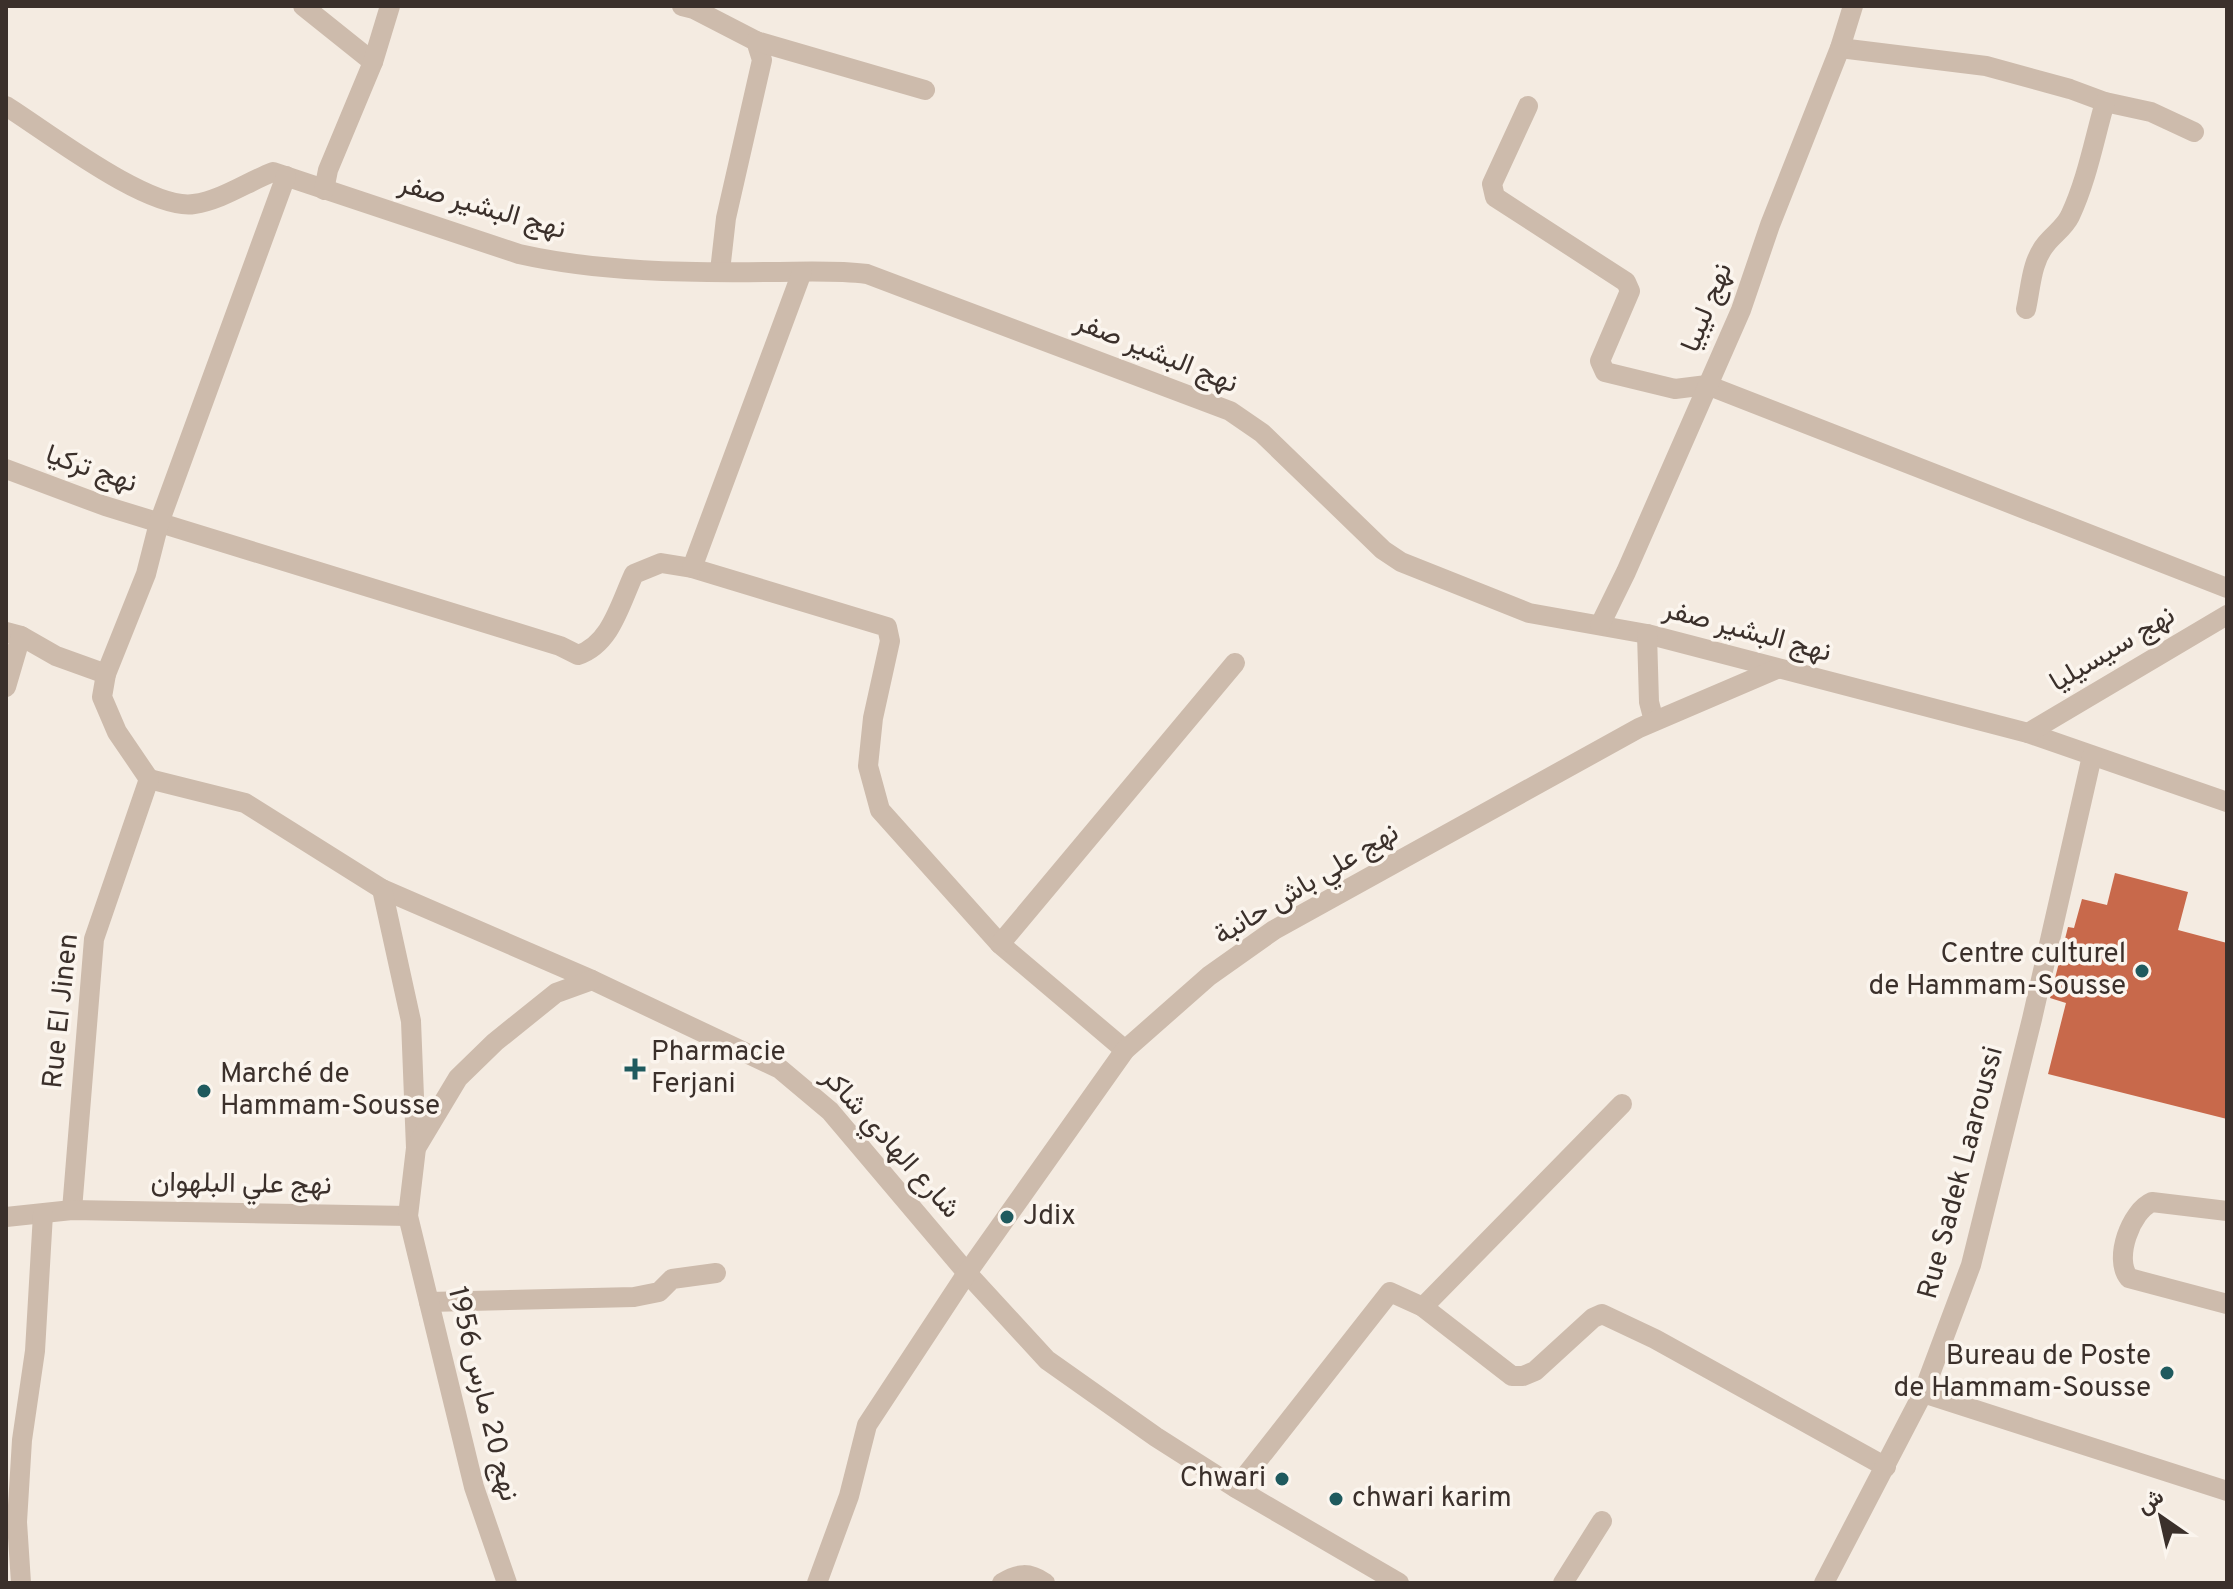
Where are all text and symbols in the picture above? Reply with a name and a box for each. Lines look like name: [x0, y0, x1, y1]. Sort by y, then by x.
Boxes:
street label: نهج البشير صفر: [393, 167, 570, 249]
street label: نهج ليبيا: [1674, 258, 1742, 358]
street label: نهج البشير صفر: [1068, 305, 1243, 403]
street label: نهج تركيا: [40, 438, 142, 502]
street label: نهج البشير صفر: [1658, 592, 1835, 672]
street label: نهج سيسيليا: [2044, 598, 2182, 702]
street label: نهج علي باش حانبة: [1208, 816, 1407, 956]
street label: Rue El Jinen: [36, 932, 88, 1090]
place label: Centre culturel de Hammam-Sousse: [1869, 937, 2126, 1005]
marker: Centre culturel de Hammam-Sousse: [2133, 962, 2151, 980]
place label: Pharmacie Ferjani: [651, 1035, 786, 1103]
street label: Rue Sadek Laaroussi: [1911, 1043, 2013, 1303]
place label: Marché de Hammam-Sousse: [220, 1057, 440, 1125]
marker: Pharmacie Ferjani: [626, 1060, 644, 1078]
street label: شارع الهادي شاكر: [811, 1060, 967, 1228]
marker: Marché de Hammam-Sousse: [195, 1082, 213, 1100]
street label: نهج علي البلهوان: [150, 1165, 332, 1207]
place label: Jdix: [1023, 1199, 1076, 1235]
marker: Jdix: [998, 1208, 1016, 1226]
street label: نهج 20 مارس 1956: [438, 1283, 526, 1505]
place label: Bureau de Poste de Hammam-Sousse: [1894, 1339, 2151, 1407]
marker: Bureau de Poste de Hammam-Sousse: [2158, 1364, 2176, 1382]
place label: Chwari: [1180, 1461, 1266, 1497]
marker: Chwari: [1273, 1470, 1291, 1488]
north arrow: [2121, 1477, 2201, 1557]
place label: chwari karim: [1352, 1481, 1512, 1517]
text: ش: [2133, 1484, 2170, 1521]
marker: chwari karim: [1327, 1490, 1345, 1508]

